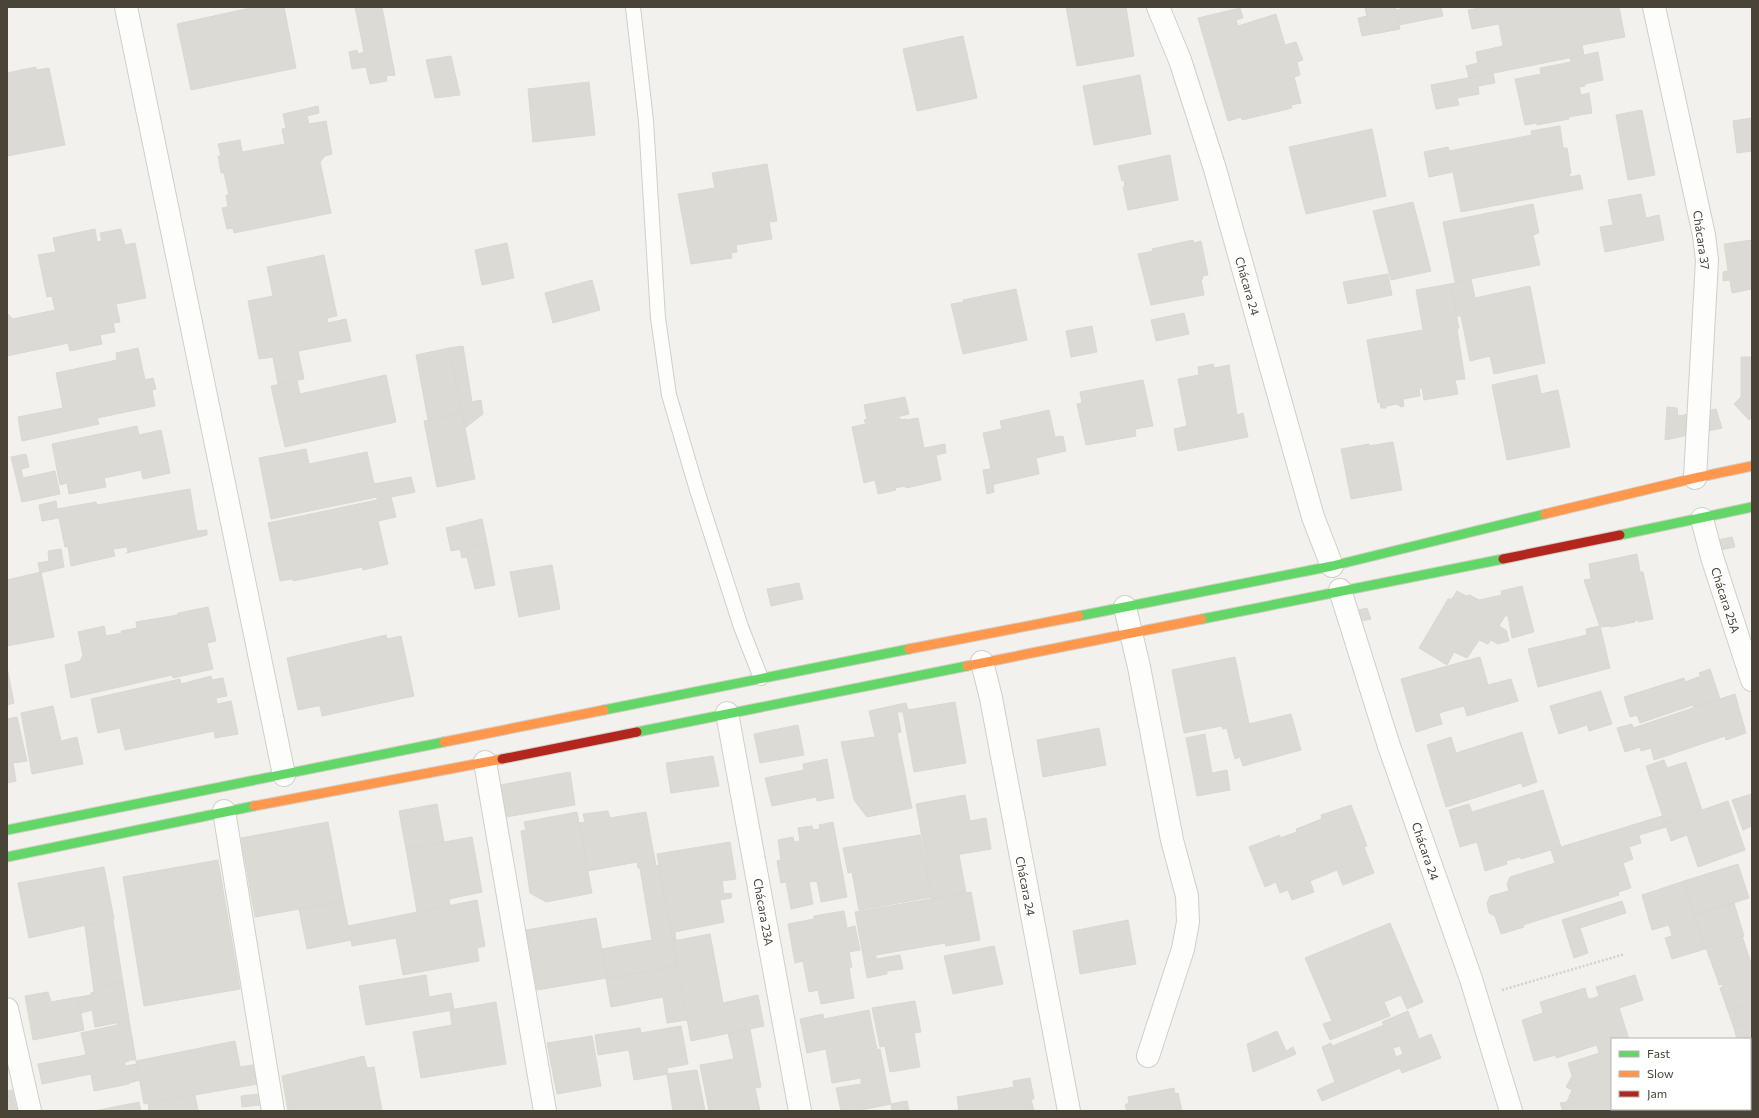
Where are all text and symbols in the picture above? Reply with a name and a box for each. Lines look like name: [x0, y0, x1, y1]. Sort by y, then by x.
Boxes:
street label: Chácara 37: [1691, 209, 1713, 271]
street label: Chácara 24: [1233, 255, 1263, 317]
street label: Chácara 25A: [1709, 565, 1743, 635]
street label: Chácara 24: [1410, 820, 1442, 882]
street label: Chácara 24: [1013, 855, 1039, 917]
street label: Chácara 23A: [751, 877, 777, 947]
legend: [1611, 1038, 1751, 1110]
text: Fast: [1647, 1046, 1670, 1060]
text: Slow: [1647, 1066, 1674, 1080]
text: Jam: [1647, 1086, 1667, 1101]

